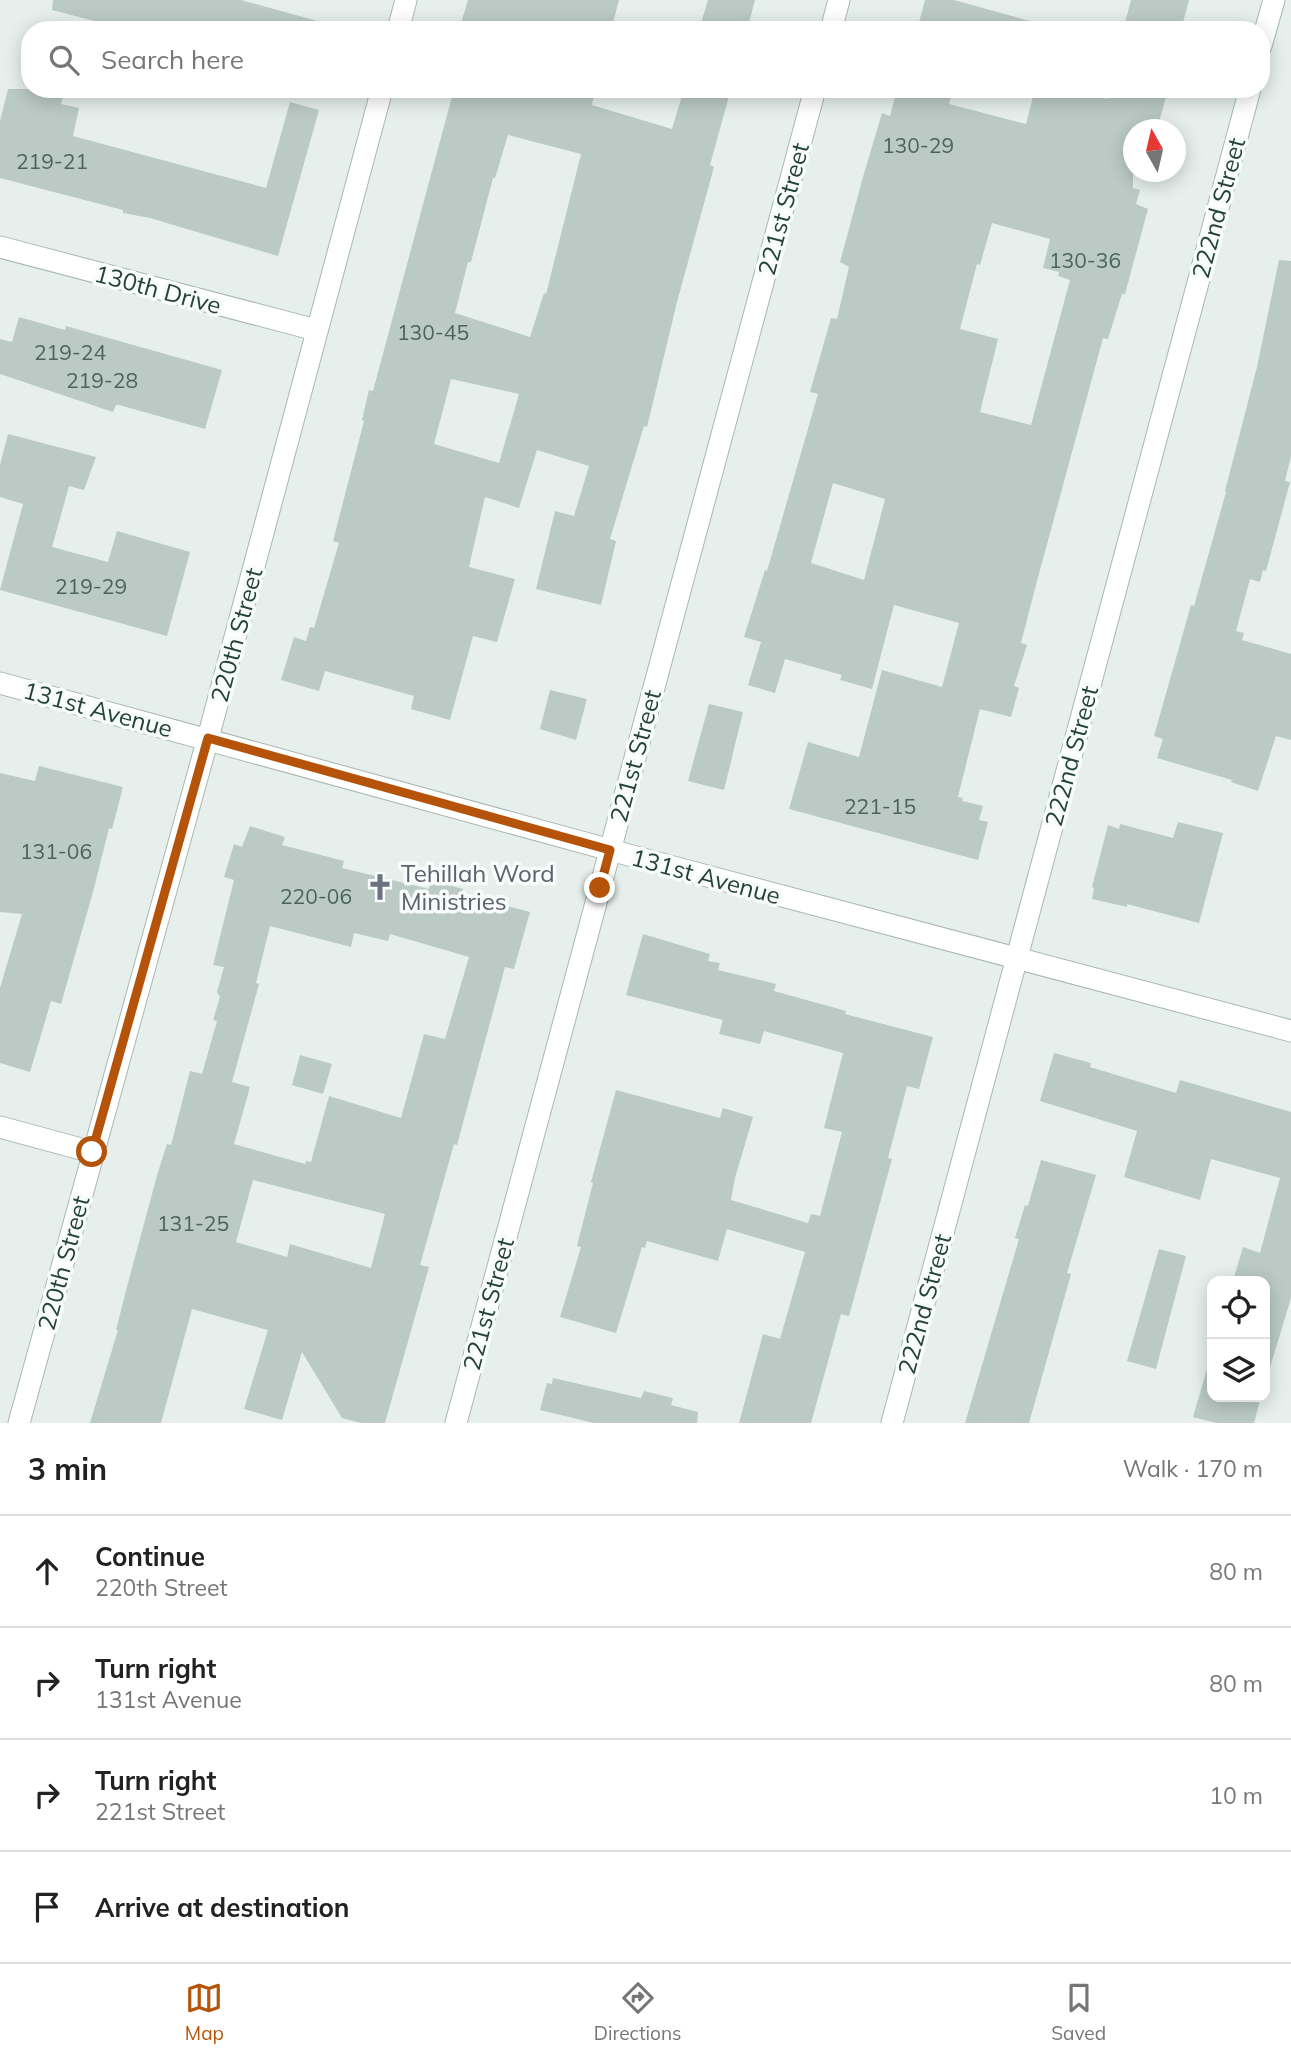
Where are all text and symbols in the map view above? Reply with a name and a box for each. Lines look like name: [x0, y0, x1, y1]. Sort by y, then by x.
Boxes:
search box: [21, 21, 1270, 98]
icon: search: [45, 41, 83, 79]
text: Search here: [101, 43, 244, 76]
north arrow: [1123, 119, 1186, 182]
house number: 130-29: [882, 132, 954, 158]
street label: 222nd Street: [1185, 134, 1251, 282]
street label: 221st Street: [751, 139, 815, 279]
house number: 219-21: [16, 148, 88, 174]
house number: 130-36: [1049, 247, 1121, 273]
street label: 130th Drive: [91, 258, 225, 320]
house number: 130-45: [397, 319, 469, 345]
house number: 219-24: [34, 339, 106, 365]
house number: 219-28: [66, 367, 138, 393]
street label: 220th Street: [204, 564, 268, 706]
house number: 219-29: [55, 573, 127, 599]
street label: 131st Avenue: [20, 675, 176, 743]
street label: 222nd Street: [1038, 682, 1104, 830]
street label: 221st Street: [603, 686, 667, 826]
house number: 221-15: [844, 793, 916, 819]
house number: 131-06: [20, 838, 92, 864]
street label: 131st Avenue: [628, 842, 784, 910]
place label: Tehillah Word Ministries: [401, 858, 555, 916]
church icon: Tehillah Word Ministries: [365, 872, 395, 902]
route end: [584, 872, 615, 903]
house number: 220-06: [280, 883, 352, 909]
route start: [76, 1136, 107, 1167]
street label: 220th Street: [31, 1192, 95, 1334]
house number: 131-25: [157, 1210, 229, 1236]
street label: 222nd Street: [891, 1230, 957, 1378]
street label: 221st Street: [456, 1234, 520, 1374]
map controls: [1207, 1276, 1270, 1402]
button: locate: [1207, 1276, 1270, 1339]
button: layers: [1207, 1339, 1270, 1402]
text: 3 min: [28, 1450, 107, 1488]
text: Walk · 170 m: [1123, 1454, 1263, 1483]
text: Continue: [95, 1540, 205, 1573]
icon: ahead: [28, 1552, 66, 1590]
text: 80 m: [1209, 1557, 1263, 1586]
text: 220th Street: [95, 1573, 228, 1602]
text: Turn right: [95, 1652, 216, 1685]
icon: right: [28, 1664, 66, 1702]
text: 80 m: [1209, 1669, 1263, 1698]
text: 131st Avenue: [95, 1685, 242, 1714]
text: Turn right: [95, 1764, 216, 1797]
icon: right: [28, 1776, 66, 1814]
text: 10 m: [1209, 1781, 1263, 1810]
text: 221st Street: [95, 1797, 225, 1826]
icon: arrive: [28, 1888, 66, 1926]
text: Arrive at destination: [95, 1891, 350, 1924]
tab: Map: [185, 1979, 224, 2045]
tab: Directions: [594, 1979, 682, 2045]
tab: Saved: [1051, 1979, 1106, 2045]

